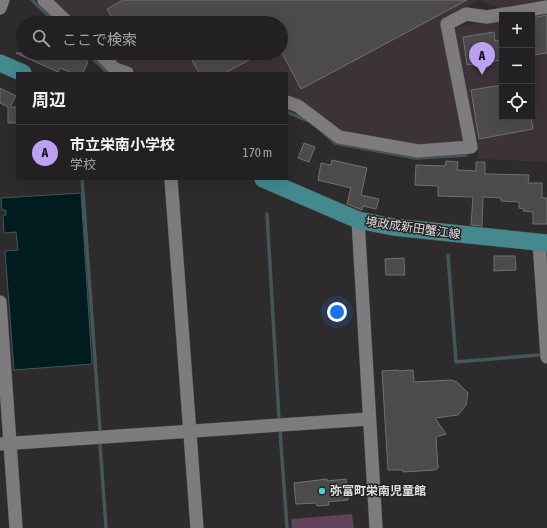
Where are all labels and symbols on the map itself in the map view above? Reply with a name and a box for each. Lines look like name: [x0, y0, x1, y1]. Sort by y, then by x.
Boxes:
pin: A: [469, 42, 495, 75]
street label: 境政成新田蟹江線: [364, 214, 462, 242]
your location: [327, 302, 347, 322]
place label: 弥富町栄南児童館: [330, 484, 426, 498]
marker: 弥富町栄南児童館: [317, 486, 327, 496]

